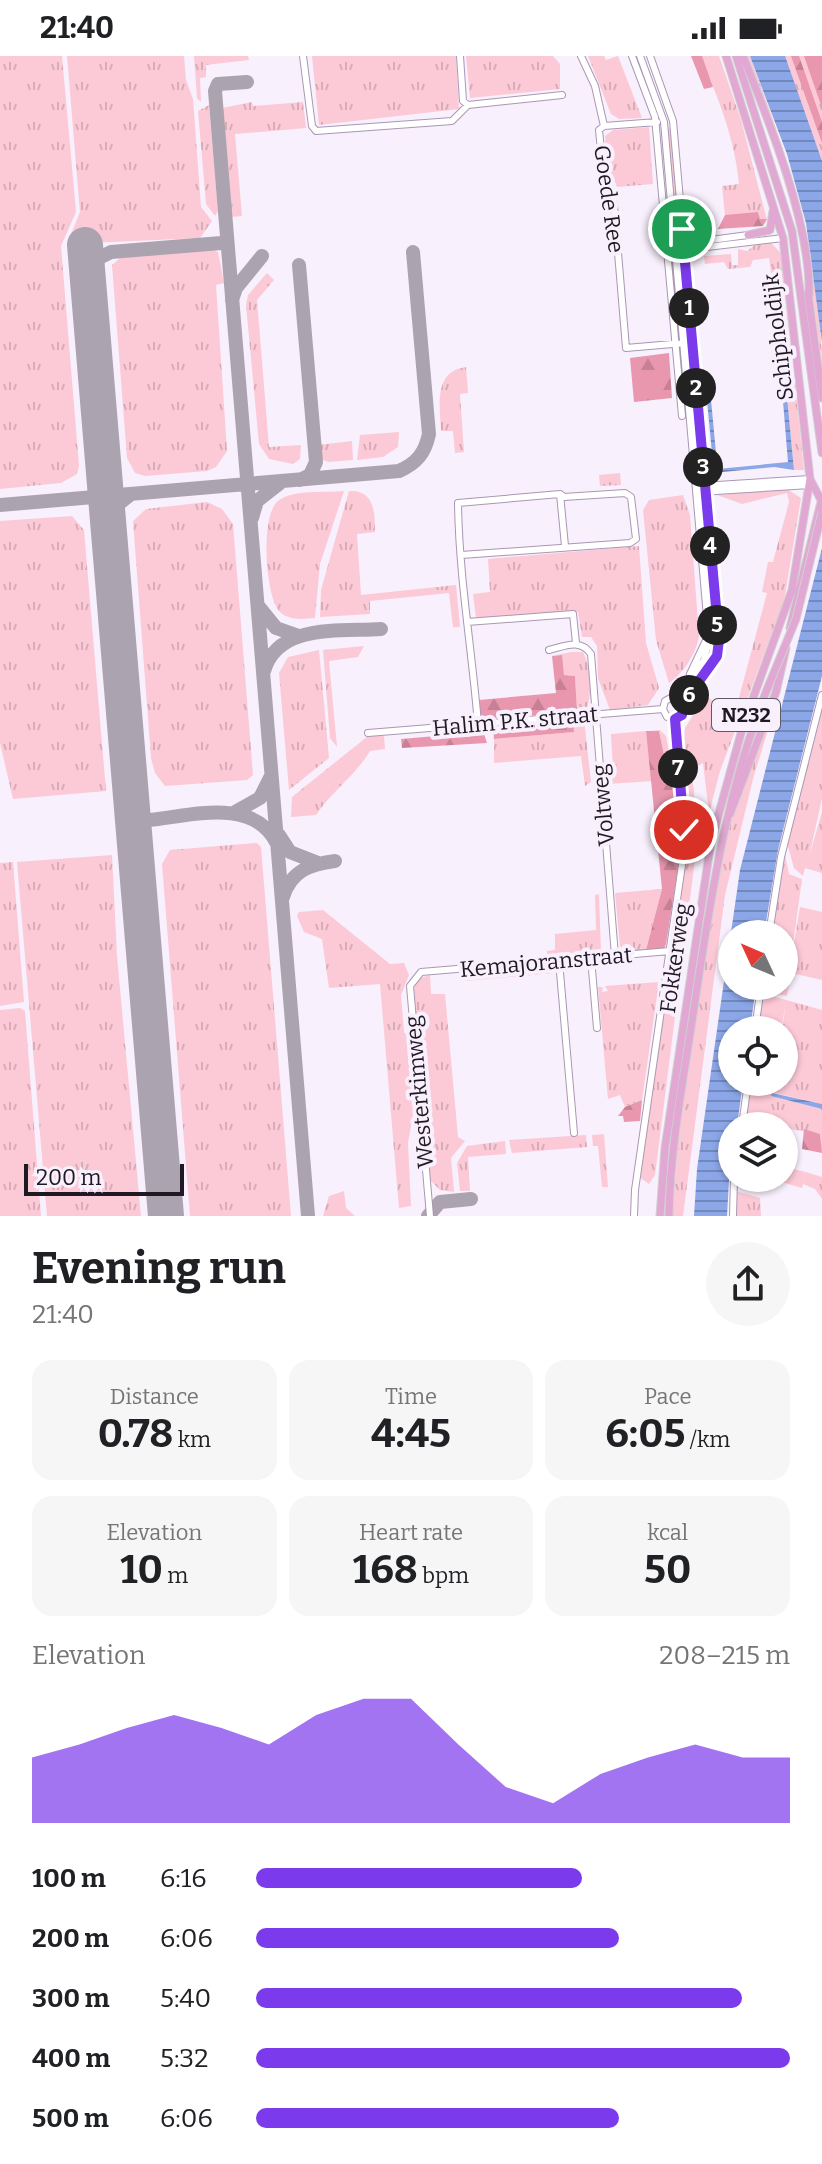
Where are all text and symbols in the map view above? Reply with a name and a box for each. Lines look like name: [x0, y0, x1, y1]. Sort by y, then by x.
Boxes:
text: 21:40: [40, 10, 114, 46]
street label: Goede Ree: [588, 143, 630, 255]
pin: [648, 195, 716, 263]
icon: arrive: [660, 207, 704, 251]
street label: Schipholdijk: [757, 271, 799, 402]
pin: 1: [669, 288, 709, 328]
text: 1: [684, 294, 694, 321]
pin: 2: [676, 368, 716, 408]
text: 2: [690, 374, 702, 401]
pin: 3: [683, 447, 723, 487]
text: 3: [697, 453, 709, 480]
pin: 4: [690, 526, 730, 566]
text: 4: [703, 532, 717, 559]
pin: 5: [697, 605, 737, 645]
text: 5: [711, 611, 723, 638]
pin: 6: [669, 675, 709, 715]
text: 6: [682, 681, 696, 708]
road number: N232: [712, 699, 780, 731]
street label: Halim P.K. straat: [431, 700, 599, 742]
pin: 7: [658, 748, 698, 788]
text: 7: [672, 754, 684, 781]
street label: Voltweg: [586, 763, 620, 847]
pin: [650, 796, 718, 864]
icon: check: [662, 808, 706, 852]
street label: Fokkerweg: [654, 901, 696, 1015]
north arrow: [718, 920, 798, 1000]
map controls: [718, 920, 798, 1192]
street label: Kemajoranstraat: [459, 941, 633, 983]
street label: Westerkimweg: [399, 1015, 439, 1169]
button: locate: [718, 1016, 798, 1096]
button: layers: [718, 1112, 798, 1192]
scale bar: [24, 1160, 184, 1196]
text: 200 m: [36, 1164, 102, 1191]
text: Evening run: [32, 1242, 286, 1295]
button: share: [706, 1242, 790, 1326]
text: 21:40: [32, 1299, 94, 1330]
text: Distance: [110, 1383, 199, 1410]
text: Time: [385, 1383, 437, 1410]
text: Pace: [644, 1383, 691, 1410]
text: 0.78: [98, 1410, 173, 1458]
text: 4:45: [371, 1410, 451, 1458]
text: 6:05: [605, 1410, 685, 1458]
text: km: [173, 1426, 211, 1453]
text: /km: [685, 1426, 730, 1453]
text: Elevation: [106, 1519, 202, 1546]
text: Heart rate: [359, 1519, 463, 1546]
text: kcal: [647, 1519, 688, 1546]
text: 10: [120, 1546, 163, 1594]
text: 168: [353, 1546, 418, 1594]
text: 50: [644, 1546, 691, 1594]
text: m: [163, 1562, 188, 1589]
text: bpm: [418, 1562, 469, 1589]
text: Elevation: [32, 1640, 145, 1671]
text: 208–215 m: [659, 1640, 790, 1671]
text: 100 m: [32, 1863, 106, 1894]
text: 6:16: [160, 1863, 207, 1894]
text: 200 m: [32, 1923, 109, 1954]
text: 6:06: [160, 1923, 213, 1954]
text: 300 m: [32, 1983, 109, 2014]
text: 5:40: [160, 1983, 211, 2014]
text: 400 m: [32, 2043, 110, 2074]
text: 5:32: [160, 2043, 208, 2074]
text: 500 m: [32, 2103, 109, 2134]
text: 6:06: [160, 2103, 213, 2134]

